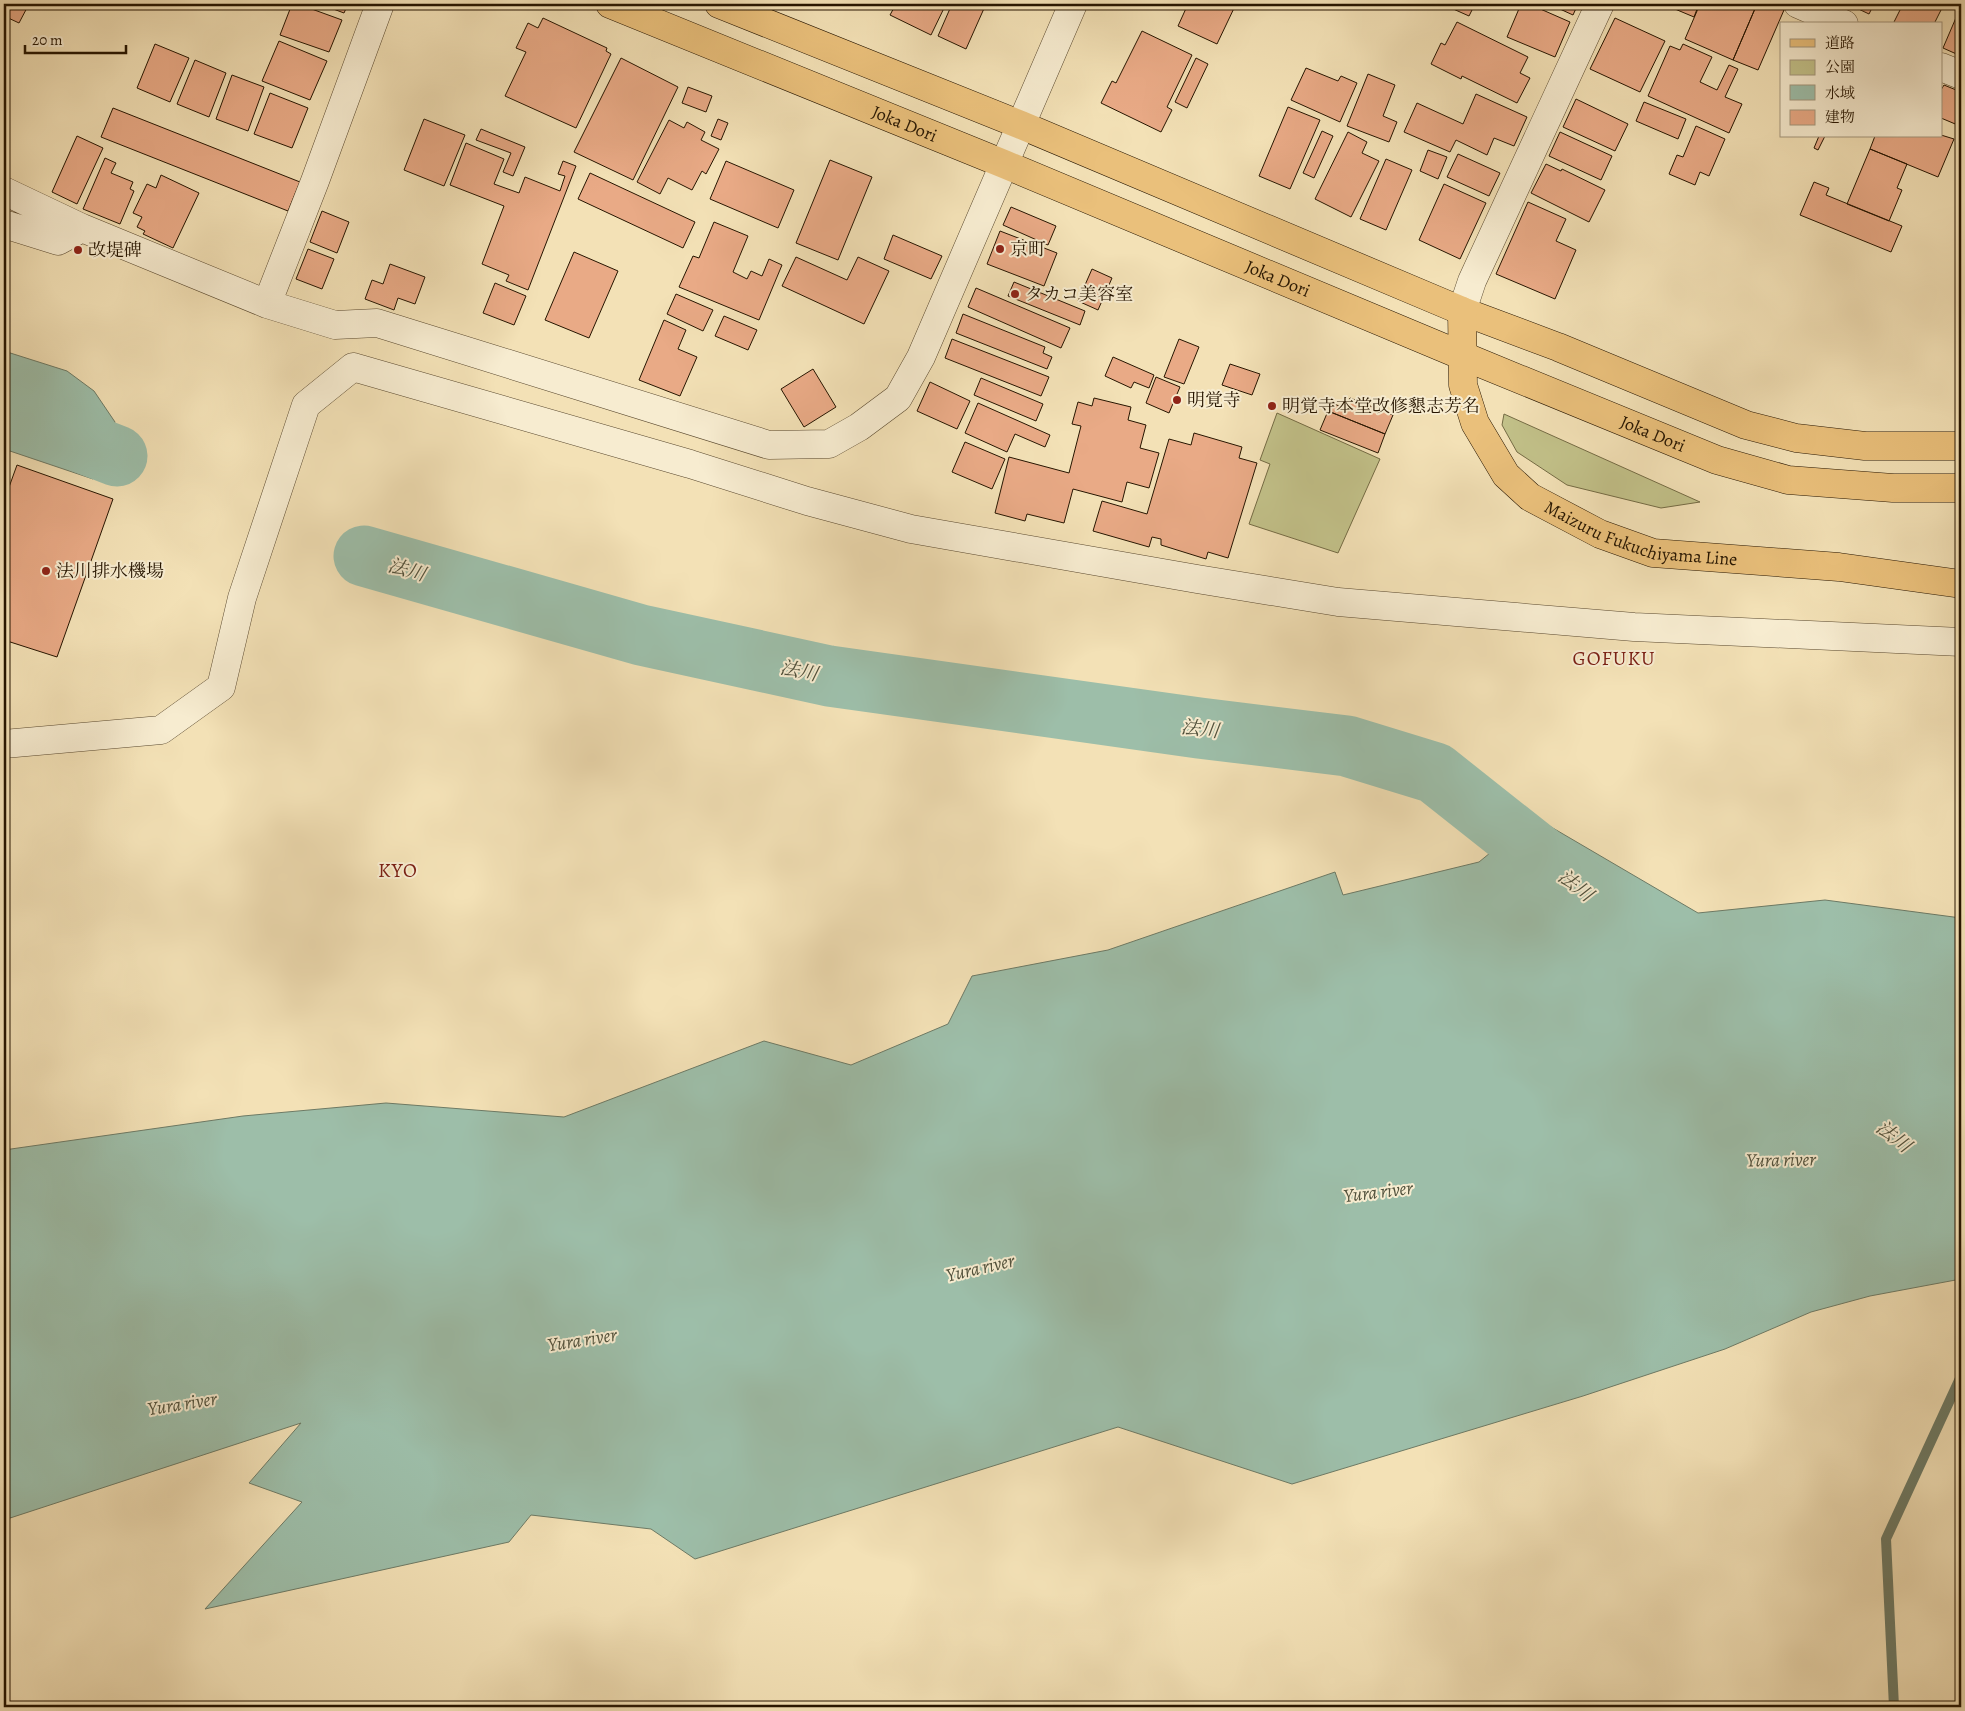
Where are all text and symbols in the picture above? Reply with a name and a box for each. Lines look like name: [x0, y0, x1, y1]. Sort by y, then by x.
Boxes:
scale bar: [25, 22, 126, 54]
legend: [1780, 22, 1942, 138]
text: 20 m: [32, 30, 63, 50]
text: 道路: [1825, 33, 1855, 53]
text: 公園: [1825, 57, 1855, 77]
text: 水域: [1825, 83, 1855, 103]
street label: Joka Dori: [868, 100, 941, 148]
text: 建物: [1825, 107, 1855, 127]
place label: 京町: [1010, 237, 1046, 261]
place label: 改堤碑: [88, 238, 142, 262]
marker: 京町: [994, 243, 1006, 255]
marker: 改堤碑: [72, 244, 84, 256]
street label: Joka Dori: [1242, 254, 1314, 303]
place label: タカコ美容室: [1025, 282, 1133, 306]
marker: タカコ美容室: [1009, 288, 1021, 300]
place label: 明覚寺: [1187, 388, 1241, 412]
marker: 明覚寺: [1171, 394, 1183, 406]
place label: 明覚寺本堂改修懇志芳名: [1282, 394, 1480, 418]
marker: 明覚寺本堂改修懇志芳名: [1266, 400, 1278, 412]
street label: Joka Dori: [1617, 410, 1689, 458]
street label: Maizuru Fukuchiyama Line: [1540, 495, 1738, 571]
water label: 法川: [385, 552, 430, 588]
place label: 法川排水機場: [56, 559, 164, 583]
marker: 法川排水機場: [40, 565, 52, 577]
district label: GOFUKU: [1572, 645, 1656, 672]
water label: 法川: [777, 654, 822, 688]
water label: 法川: [1179, 714, 1222, 744]
district label: KYO: [378, 857, 418, 884]
water label: 法川: [1552, 864, 1600, 909]
water label: 法川: [1870, 1115, 1918, 1160]
water label: Yura river: [1746, 1146, 1817, 1174]
water label: Yura river: [1342, 1175, 1416, 1209]
water label: Yura river: [943, 1247, 1018, 1288]
water label: Yura river: [546, 1321, 620, 1358]
water label: Yura river: [146, 1385, 220, 1422]

